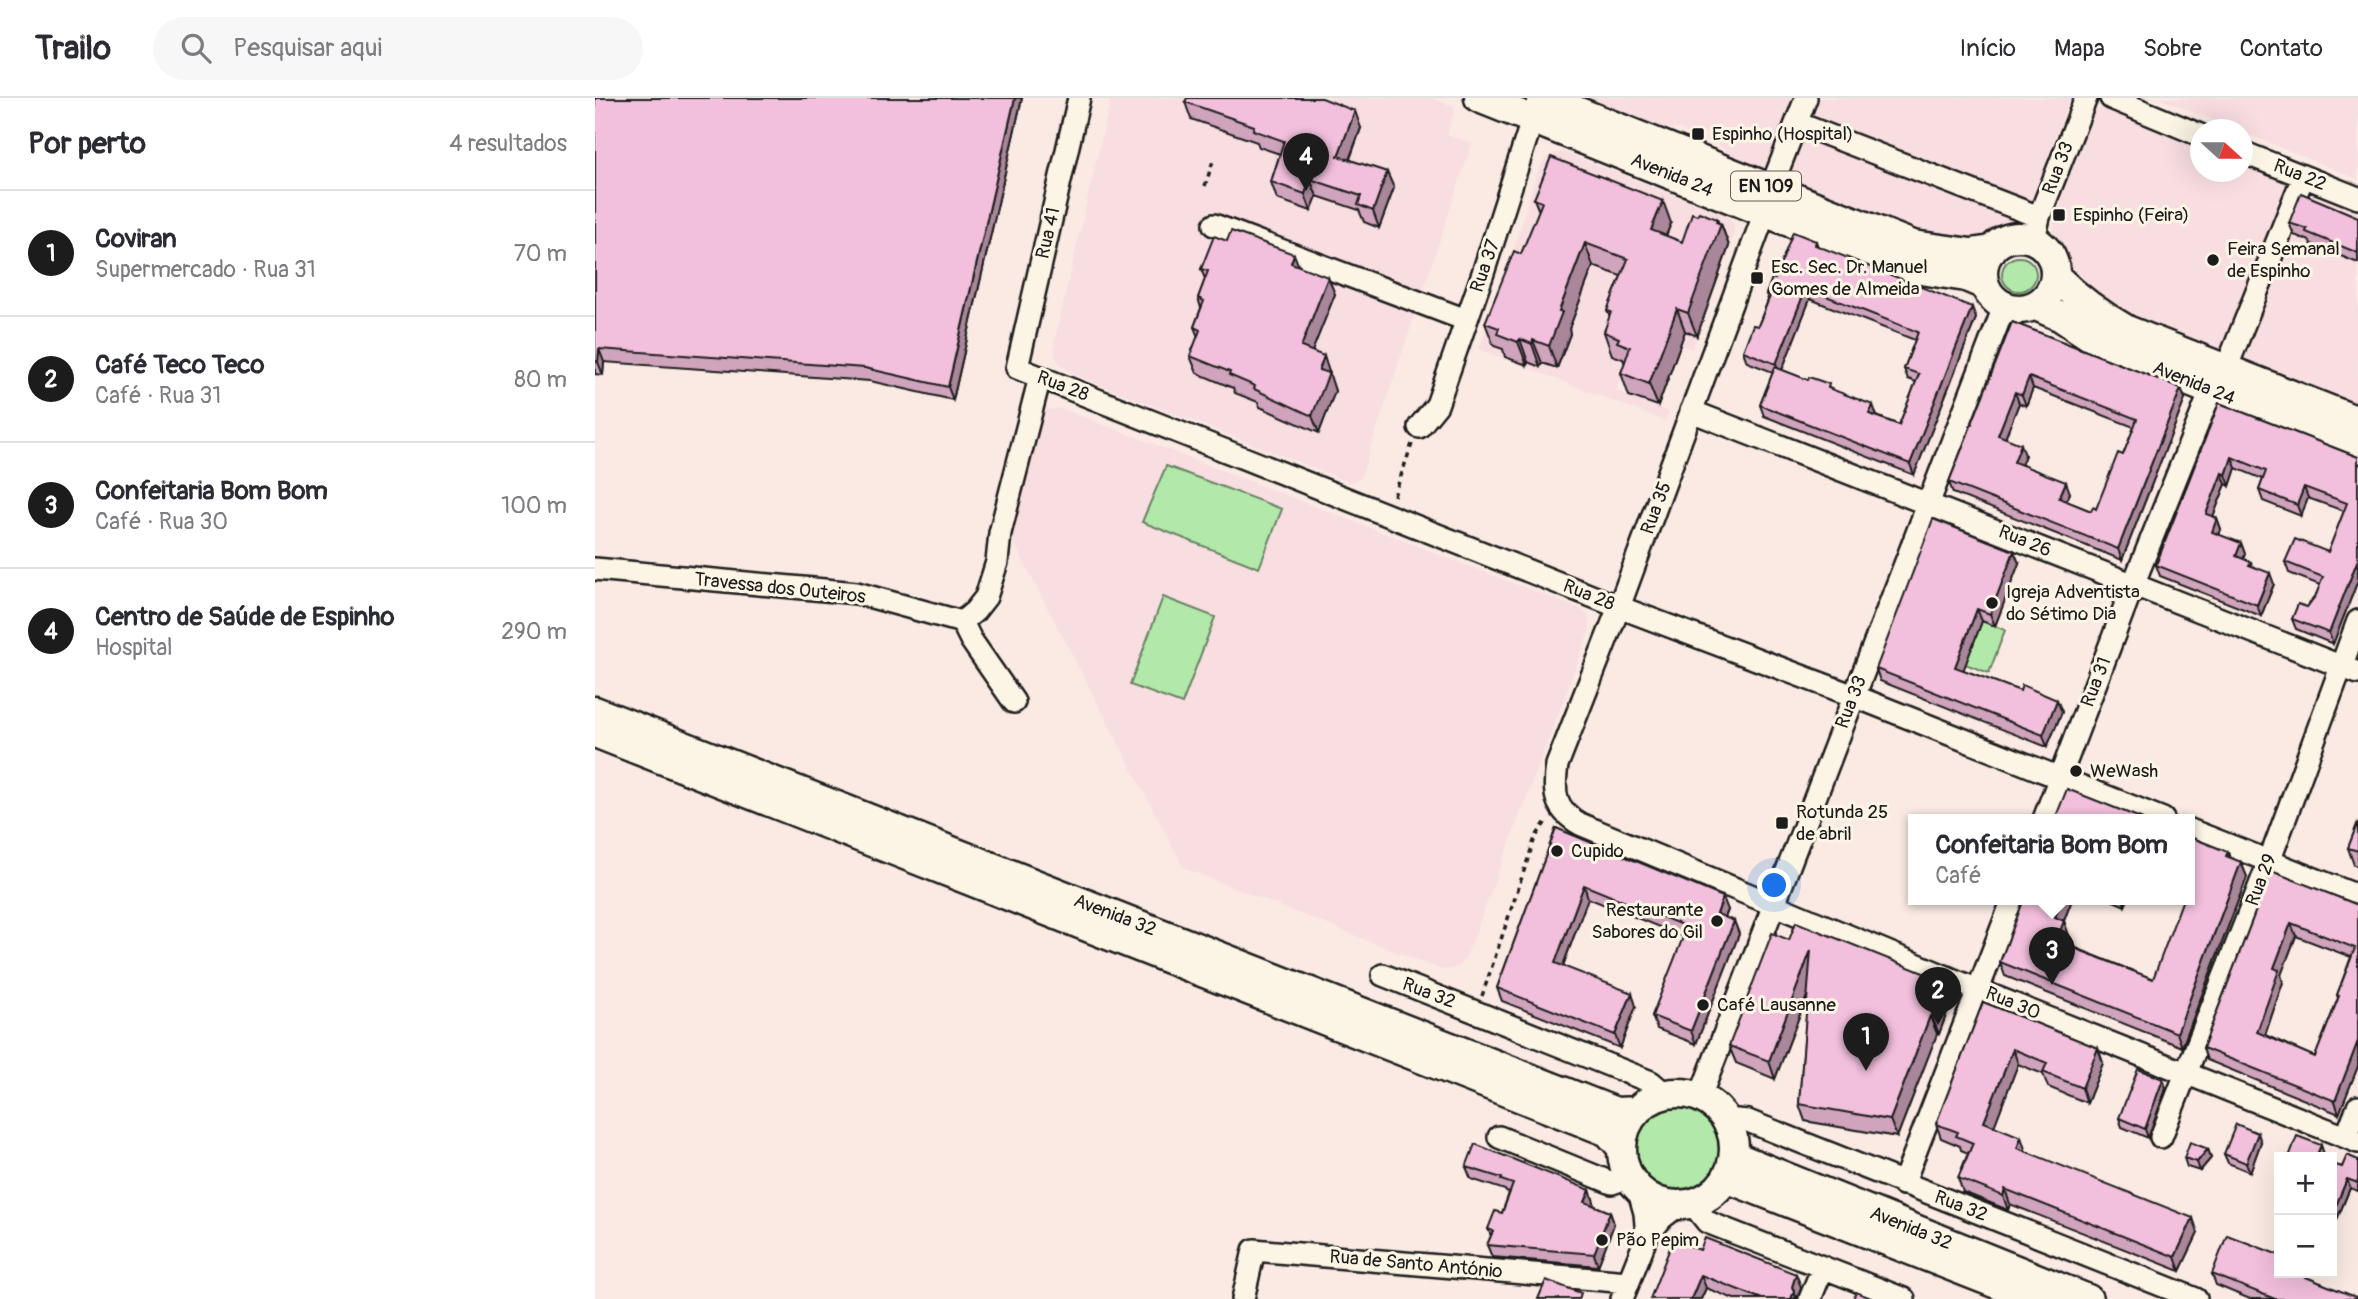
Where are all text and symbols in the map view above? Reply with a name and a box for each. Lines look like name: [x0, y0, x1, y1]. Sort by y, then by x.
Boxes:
search box: [153, 17, 643, 80]
text: Trailo: [35, 28, 111, 69]
icon: search: [177, 29, 215, 67]
text: Pesquisar aqui: [233, 32, 382, 64]
text: Início: [1960, 34, 2016, 63]
text: Mapa: [2054, 34, 2105, 63]
text: Sobre: [2143, 34, 2202, 63]
text: Contato: [2240, 34, 2323, 63]
north arrow: [2190, 119, 2253, 182]
place label: Espinho (Hospital): [1712, 122, 1853, 146]
text: Por perto: [28, 125, 146, 162]
marker: Espinho (Hospital): [1690, 126, 1706, 142]
text: 4 resultados: [449, 129, 567, 158]
pin: 4: [1283, 133, 1329, 191]
street label: Rua 33: [2037, 138, 2079, 198]
street label: Avenida 24: [1627, 148, 1717, 202]
street label: Rua 22: [2270, 154, 2330, 196]
road number: EN 109: [1731, 172, 1801, 200]
place label: Espinho (Feira): [2073, 203, 2190, 227]
street label: Rua 41: [1030, 205, 1066, 261]
marker: Espinho (Feira): [2051, 207, 2067, 223]
text: Coviran: [95, 223, 177, 255]
street label: Rua 37: [1465, 236, 1505, 296]
place label: Feira Semanal de Espinho: [2227, 237, 2340, 283]
text: 1: [47, 239, 56, 268]
text: 70 m: [514, 239, 567, 268]
marker: Feira Semanal de Espinho: [2205, 252, 2221, 268]
text: Supermercado · Rua 31: [95, 255, 316, 284]
place label: Esc. Sec. Dr. Manuel Gomes de Almeida: [1771, 255, 1928, 301]
marker: Esc. Sec. Dr. Manuel Gomes de Almeida: [1749, 270, 1765, 286]
text: Café Teco Teco: [95, 349, 265, 381]
street label: Avenida 24: [2149, 356, 2239, 410]
text: 2: [45, 365, 57, 394]
text: 80 m: [514, 365, 567, 394]
street label: Rua 28: [1034, 365, 1092, 407]
text: Café · Rua 31: [95, 381, 221, 410]
text: Confeitaria Bom Bom: [95, 475, 328, 507]
street label: Rua 35: [1635, 478, 1677, 538]
text: 3: [45, 491, 57, 520]
text: 100 m: [501, 491, 567, 520]
text: Café · Rua 30: [95, 507, 228, 536]
street label: Rua 26: [1995, 520, 2055, 562]
street label: Travessa dos Outeiros: [693, 567, 867, 609]
street label: Rua 28: [1560, 574, 1618, 616]
place label: Igreja Adventista do Sétimo Dia: [2006, 580, 2140, 626]
marker: Igreja Adventista do Sétimo Dia: [1984, 595, 2000, 611]
text: Centro de Saúde de Espinho: [95, 601, 394, 633]
text: 4: [44, 617, 58, 646]
text: 290 m: [501, 617, 567, 646]
text: Hospital: [95, 633, 173, 662]
street label: Rua 31: [2076, 654, 2116, 710]
street label: Rua 33: [1830, 672, 1872, 732]
place label: WeWash: [2090, 759, 2158, 783]
marker: WeWash: [2068, 763, 2084, 779]
place label: Rotunda 25 de abril: [1796, 800, 1888, 846]
popup: [1908, 814, 2195, 905]
marker: Rotunda 25 de abril: [1774, 815, 1790, 831]
text: Confeitaria Bom Bom: [1935, 829, 2168, 861]
place label: Cupido: [1571, 839, 1624, 863]
marker: Cupido: [1549, 843, 1565, 859]
street label: Rua 29: [2240, 851, 2282, 909]
text: Café: [1935, 861, 1982, 890]
your location: [1757, 868, 1791, 902]
street label: Avenida 32: [1070, 888, 1160, 942]
place label: Restaurante Sabores do Gil: [1591, 898, 1704, 944]
marker: Restaurante Sabores do Gil: [1709, 913, 1725, 929]
pin: 3: [2029, 927, 2075, 985]
pin: 2: [1915, 967, 1961, 1025]
street label: Rua 32: [1399, 972, 1459, 1014]
street label: Rua 30: [1982, 981, 2044, 1025]
place label: Café Lausanne: [1717, 993, 1836, 1017]
marker: Café Lausanne: [1695, 997, 1711, 1013]
pin: 1: [1843, 1013, 1889, 1071]
map controls: [2274, 1152, 2337, 1278]
button: +: [2274, 1152, 2337, 1215]
street label: Rua 32: [1931, 1185, 1991, 1227]
street label: Avenida 32: [1866, 1201, 1956, 1255]
button: −: [2274, 1215, 2337, 1278]
place label: Pão Pepim: [1616, 1228, 1699, 1252]
marker: Pão Pepim: [1594, 1232, 1610, 1248]
street label: Rua de Santo António: [1328, 1244, 1504, 1284]

